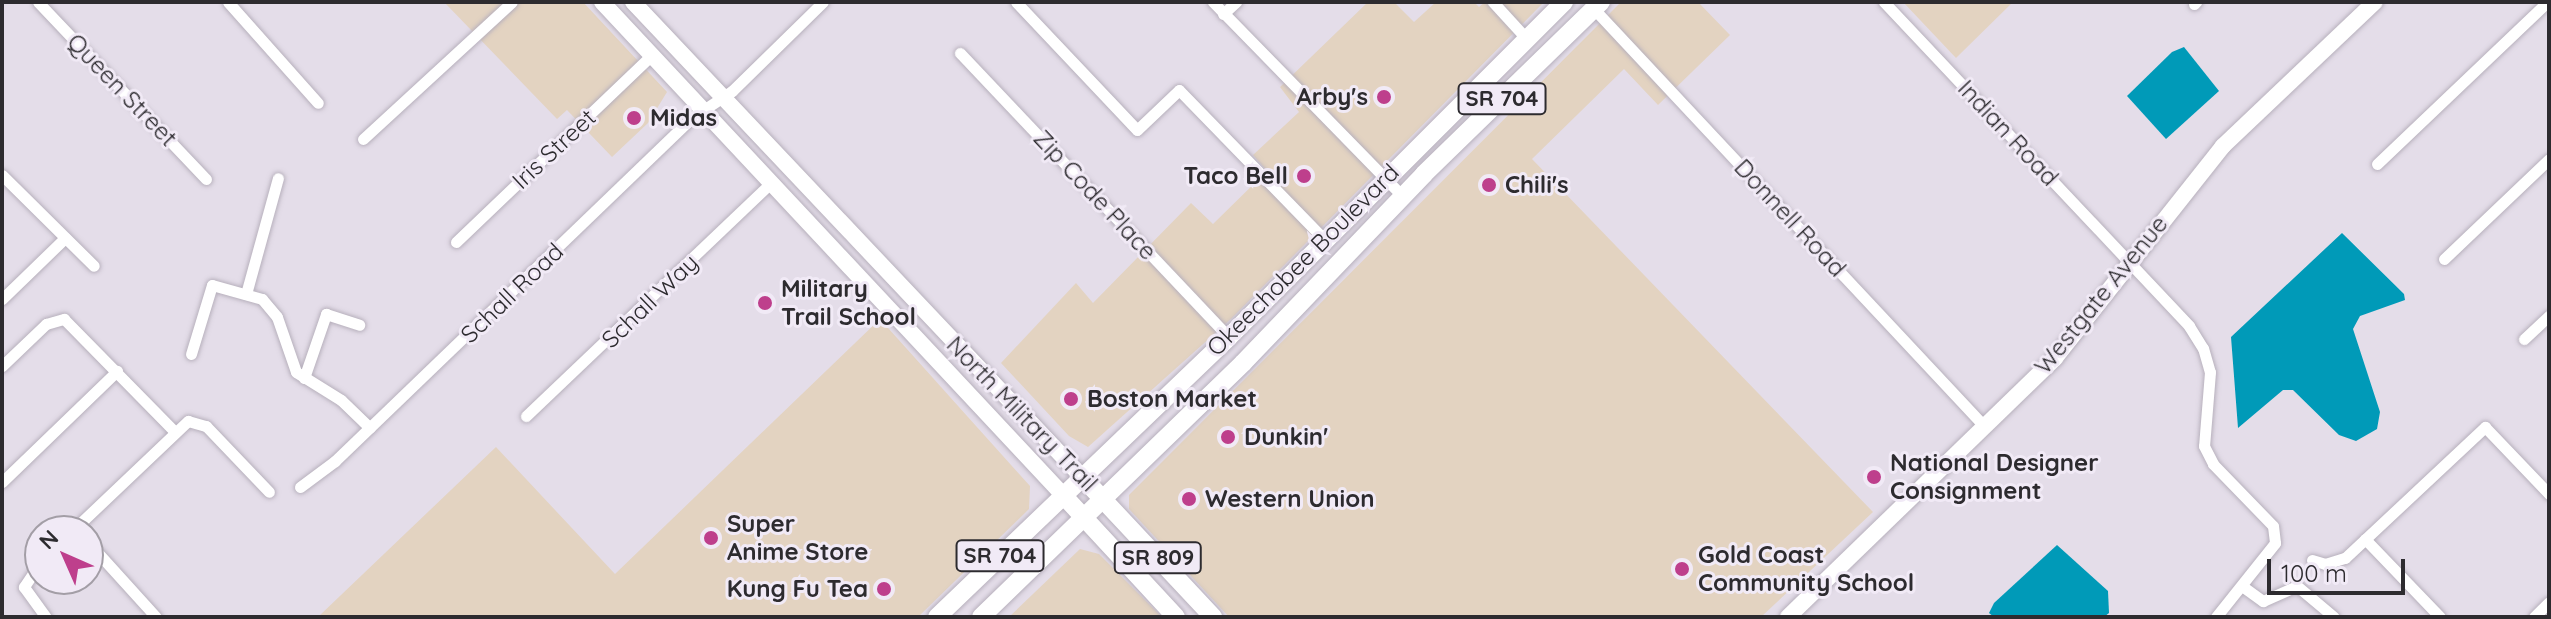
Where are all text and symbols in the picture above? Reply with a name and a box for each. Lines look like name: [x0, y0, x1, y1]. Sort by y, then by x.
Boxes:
street label: Queen Street: [61, 28, 183, 152]
street label: Indian Road: [1952, 74, 2064, 192]
road number: SR 704: [1456, 81, 1548, 117]
place label: Arby's: [1296, 83, 1368, 111]
marker: Arby's: [1375, 88, 1393, 106]
street label: Iris Street: [506, 103, 602, 195]
place label: Midas: [650, 104, 717, 132]
marker: Midas: [625, 109, 643, 127]
street label: Zip Code Place: [1028, 124, 1162, 266]
street label: Donnell Road: [1728, 153, 1852, 283]
street label: Okeechobee Boulevard: [1201, 158, 1405, 362]
place label: Taco Bell: [1183, 162, 1288, 190]
marker: Taco Bell: [1295, 167, 1313, 185]
place label: Chili's: [1505, 171, 1569, 199]
marker: Chili's: [1480, 176, 1498, 194]
street label: Westgate Avenue: [2028, 210, 2174, 380]
street label: Schall Road: [455, 237, 569, 349]
street label: Schall Way: [596, 248, 704, 354]
place label: Military Trail School: [781, 275, 916, 331]
marker: Military Trail School: [756, 294, 774, 312]
street label: North Military Trail: [941, 330, 1103, 498]
place label: Boston Market: [1087, 385, 1257, 413]
marker: Boston Market: [1062, 390, 1080, 408]
place label: Dunkin': [1244, 423, 1328, 451]
marker: Dunkin': [1219, 428, 1237, 446]
place label: National Designer Consignment: [1890, 449, 2099, 505]
marker: National Designer Consignment: [1865, 468, 1883, 486]
place label: Western Union: [1205, 485, 1374, 513]
marker: Western Union: [1180, 490, 1198, 508]
place label: Super Anime Store: [727, 510, 868, 566]
north arrow: [24, 515, 104, 595]
text: N: [33, 524, 64, 555]
marker: Super Anime Store: [702, 529, 720, 547]
road number: SR 704: [954, 538, 1046, 574]
road number: SR 809: [1112, 540, 1204, 576]
place label: Gold Coast Community School: [1698, 541, 1914, 597]
scale bar: [2271, 543, 2409, 593]
text: 100 m: [2281, 558, 2347, 588]
marker: Gold Coast Community School: [1673, 560, 1691, 578]
place label: Kung Fu Tea: [727, 575, 868, 603]
marker: Kung Fu Tea: [875, 580, 893, 598]

